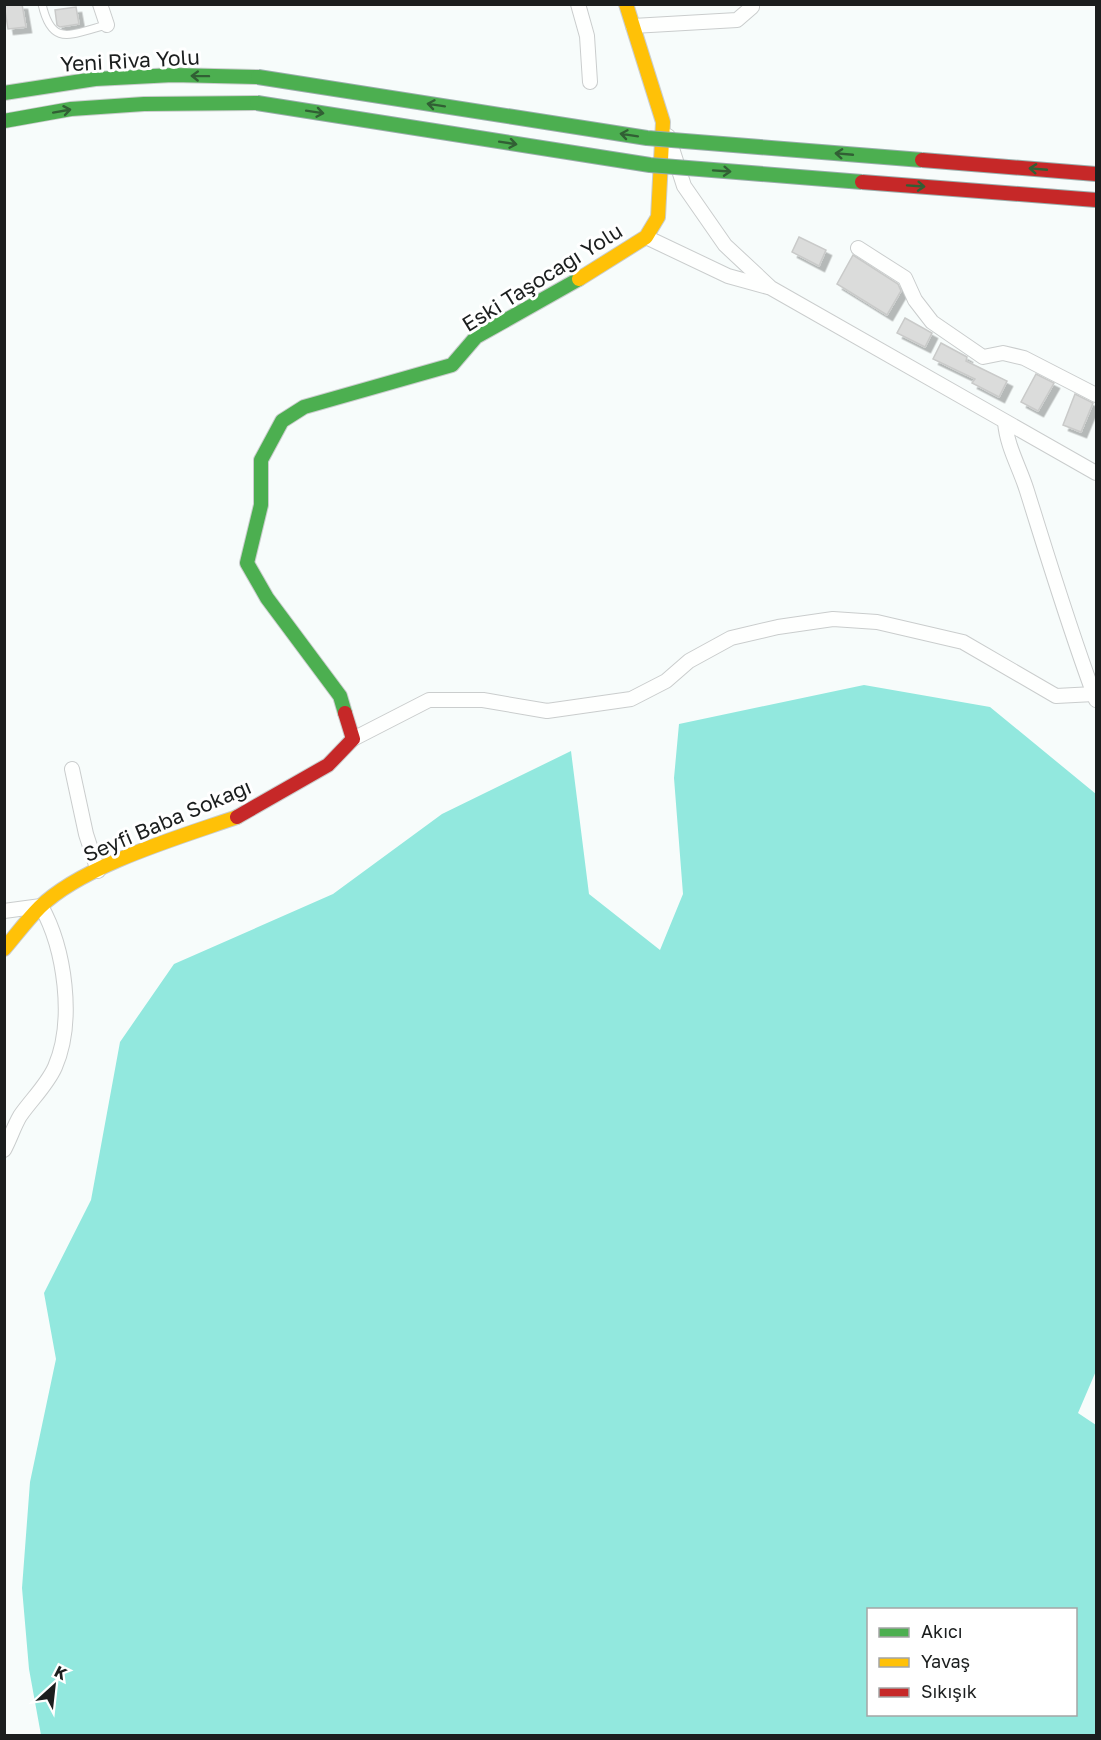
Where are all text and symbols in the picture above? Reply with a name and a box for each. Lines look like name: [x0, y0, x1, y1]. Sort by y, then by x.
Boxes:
street label: Yeni Riva Yolu: [60, 43, 200, 77]
one-way arrow: [190, 70, 210, 82]
one-way arrow: [427, 100, 446, 111]
one-way arrow: [52, 105, 71, 116]
one-way arrow: [305, 107, 324, 118]
one-way arrow: [619, 130, 639, 141]
one-way arrow: [497, 137, 517, 148]
one-way arrow: [834, 148, 854, 159]
one-way arrow: [1029, 163, 1049, 174]
one-way arrow: [711, 166, 731, 177]
one-way arrow: [906, 181, 926, 192]
street label: Eski Taşocağı Yolu: [457, 217, 627, 337]
street label: Seyfi Baba Sokağı: [79, 773, 255, 867]
legend: [867, 1608, 1077, 1716]
text: Akıcı: [921, 1620, 963, 1642]
text: Yavaş: [921, 1650, 970, 1672]
north arrow: [24, 1656, 84, 1716]
text: K: [51, 1661, 71, 1684]
text: Sıkışık: [921, 1680, 977, 1702]

